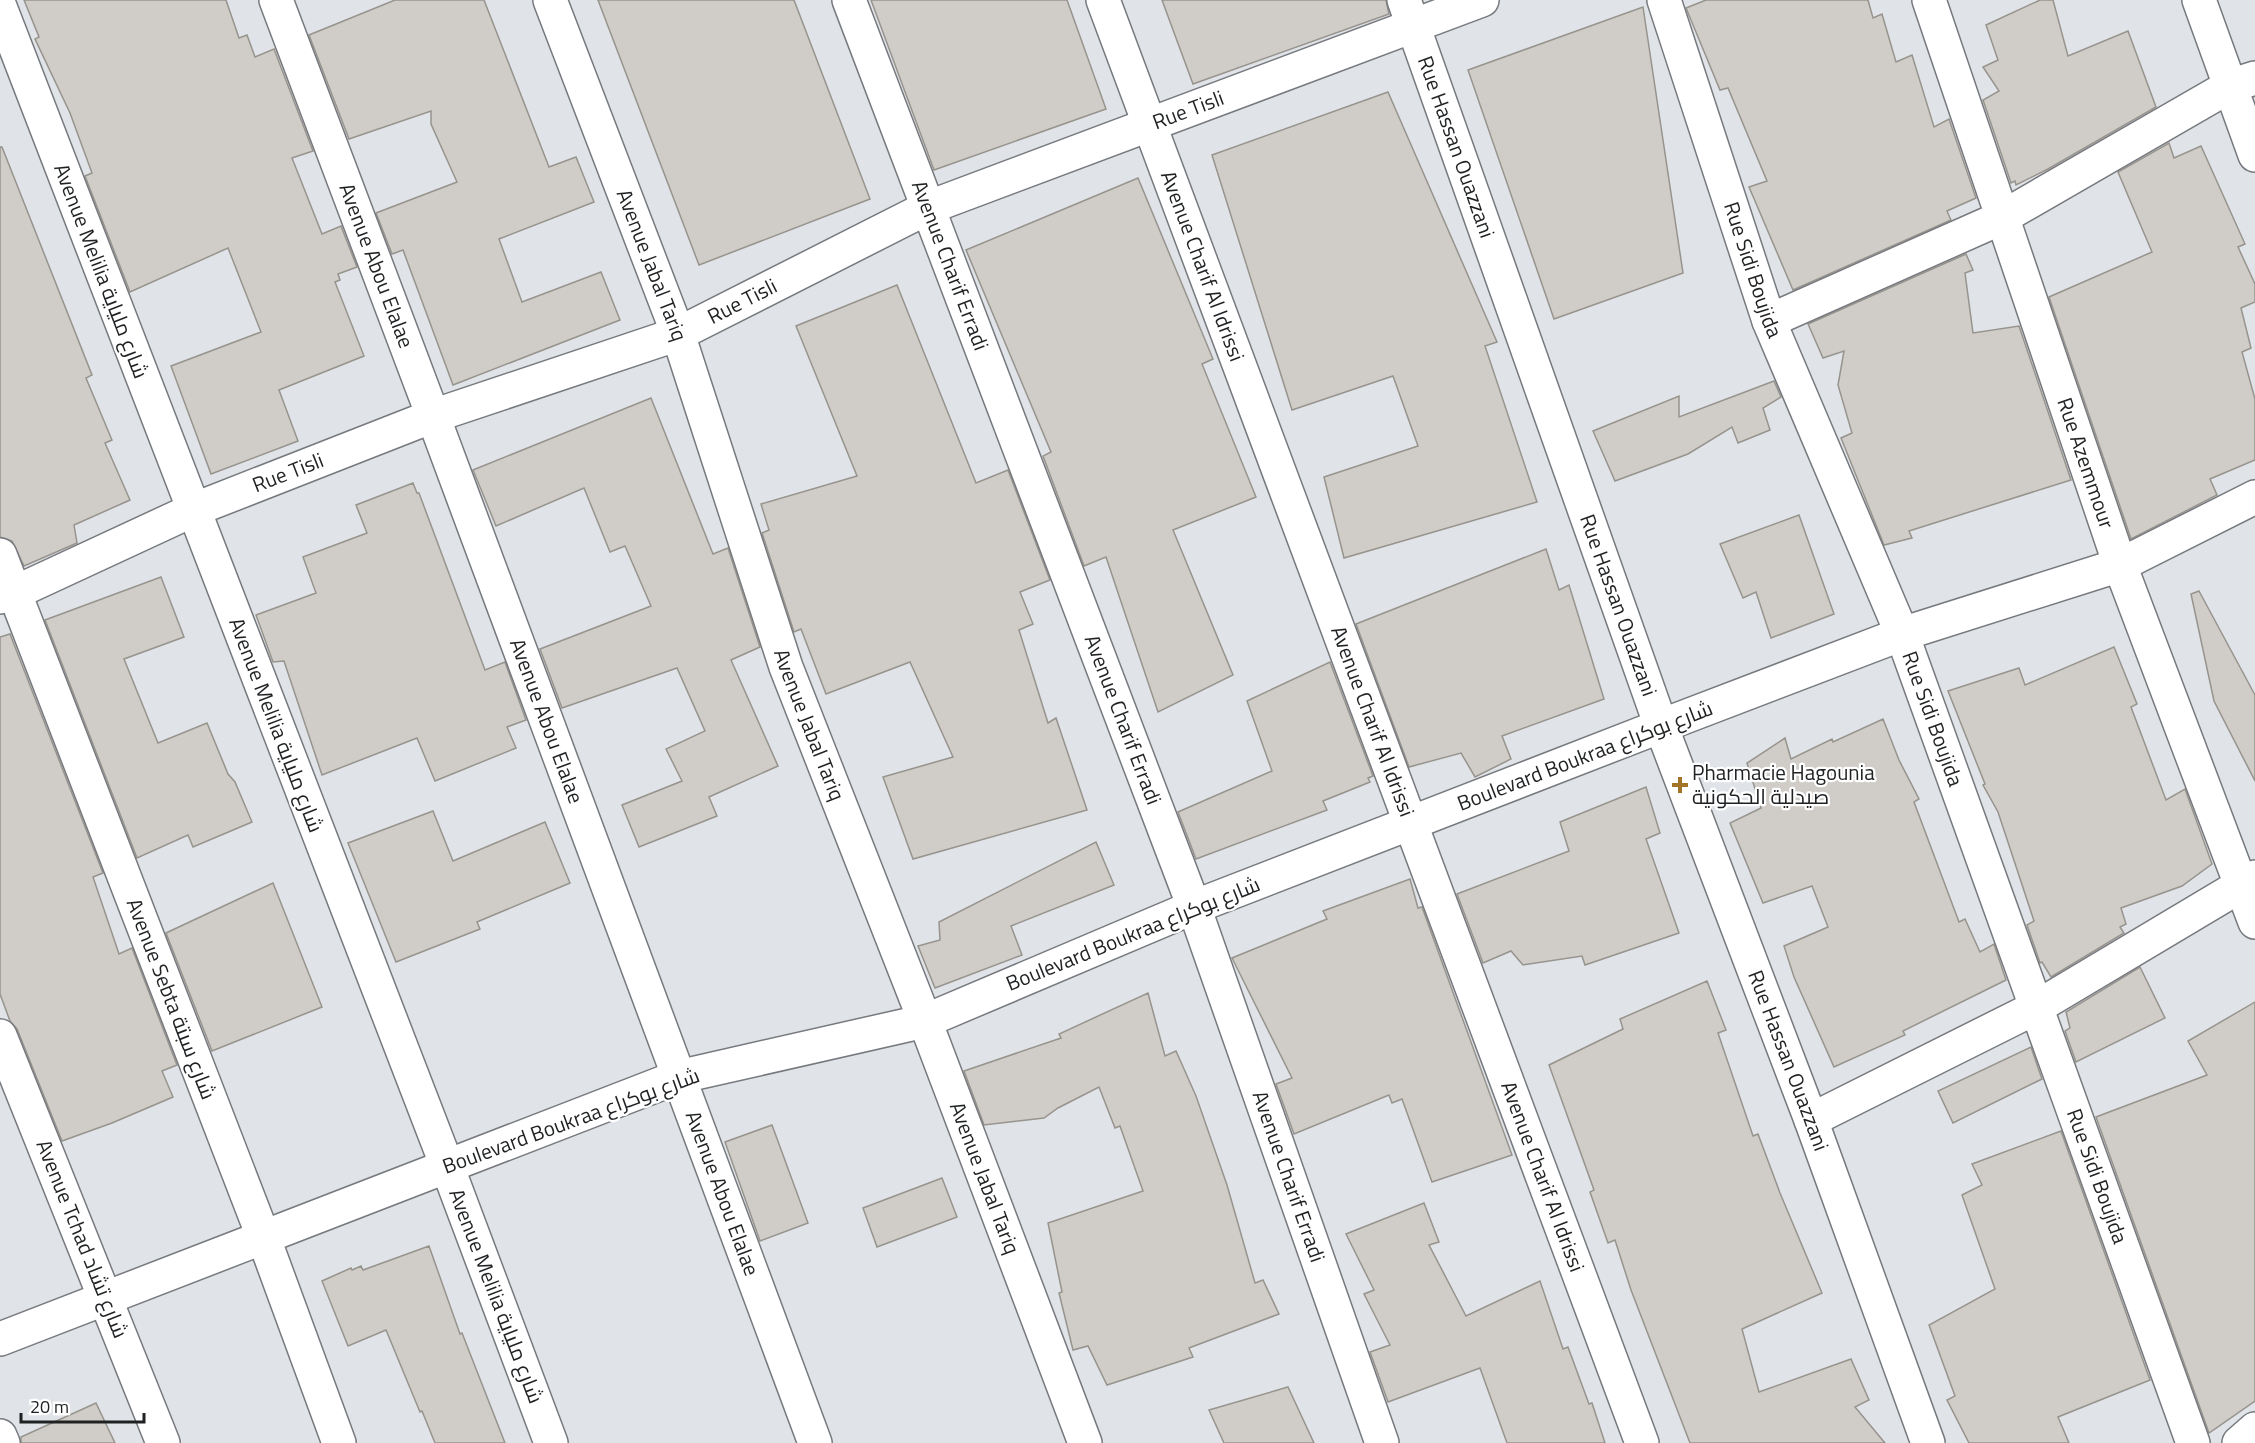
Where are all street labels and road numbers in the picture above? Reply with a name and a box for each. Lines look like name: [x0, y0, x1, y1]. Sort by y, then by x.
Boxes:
street label: Rue Hassan Ouazzani: [1410, 51, 1504, 242]
street label: Rue Tisli: [1148, 81, 1228, 137]
street label: Avenue Melilia شارع ملياية: [46, 159, 158, 383]
street label: Avenue Charif Al Idrissi: [1153, 166, 1254, 366]
street label: Avenue Charif Erradi: [904, 176, 998, 355]
street label: Avenue Abou Elalae: [332, 178, 423, 352]
street label: Avenue Jabal Tariq: [609, 184, 696, 345]
street label: Rue Sidi Boujida: [1716, 197, 1792, 343]
street label: Rue Tisli: [702, 270, 782, 332]
street label: Rue Azemmour: [2050, 393, 2124, 533]
street label: Rue Tisli: [247, 443, 328, 500]
street label: Rue Hassan Ouazzani: [1572, 509, 1666, 700]
street label: Avenue Melilia شارع ملياية: [221, 613, 333, 837]
street label: Avenue Charif Al Idrissi: [1323, 621, 1424, 821]
street label: Avenue Charif Erradi: [1077, 630, 1171, 809]
street label: Avenue Abou Elalae: [502, 634, 593, 808]
street label: Avenue Jabal Tariq: [766, 645, 854, 805]
street label: Rue Sidi Boujida: [1894, 646, 1973, 791]
street label: Boulevard Boukraa شارع بوكراع: [1452, 691, 1717, 819]
street label: Boulevard Boukraa شارع بوكراع: [1001, 867, 1264, 999]
street label: Avenue Sebta شارع سبتة: [119, 894, 225, 1104]
street label: Rue Hassan Ouazzani: [1740, 965, 1838, 1155]
street label: Boulevard Boukraa شارع بوكراع: [438, 1059, 704, 1182]
street label: Avenue Charif Al Idrissi: [1493, 1076, 1594, 1276]
street label: Avenue Charif Erradi: [1245, 1086, 1334, 1266]
street label: Avenue Jabal Tariq: [942, 1097, 1029, 1258]
street label: Rue Sidi Boujida: [2059, 1104, 2137, 1248]
street label: Avenue Abou Elalae: [678, 1106, 768, 1280]
street label: Avenue Tchad شارع تشاد: [28, 1135, 137, 1343]
street label: Avenue Melilia شارع ملياية: [441, 1184, 553, 1408]

